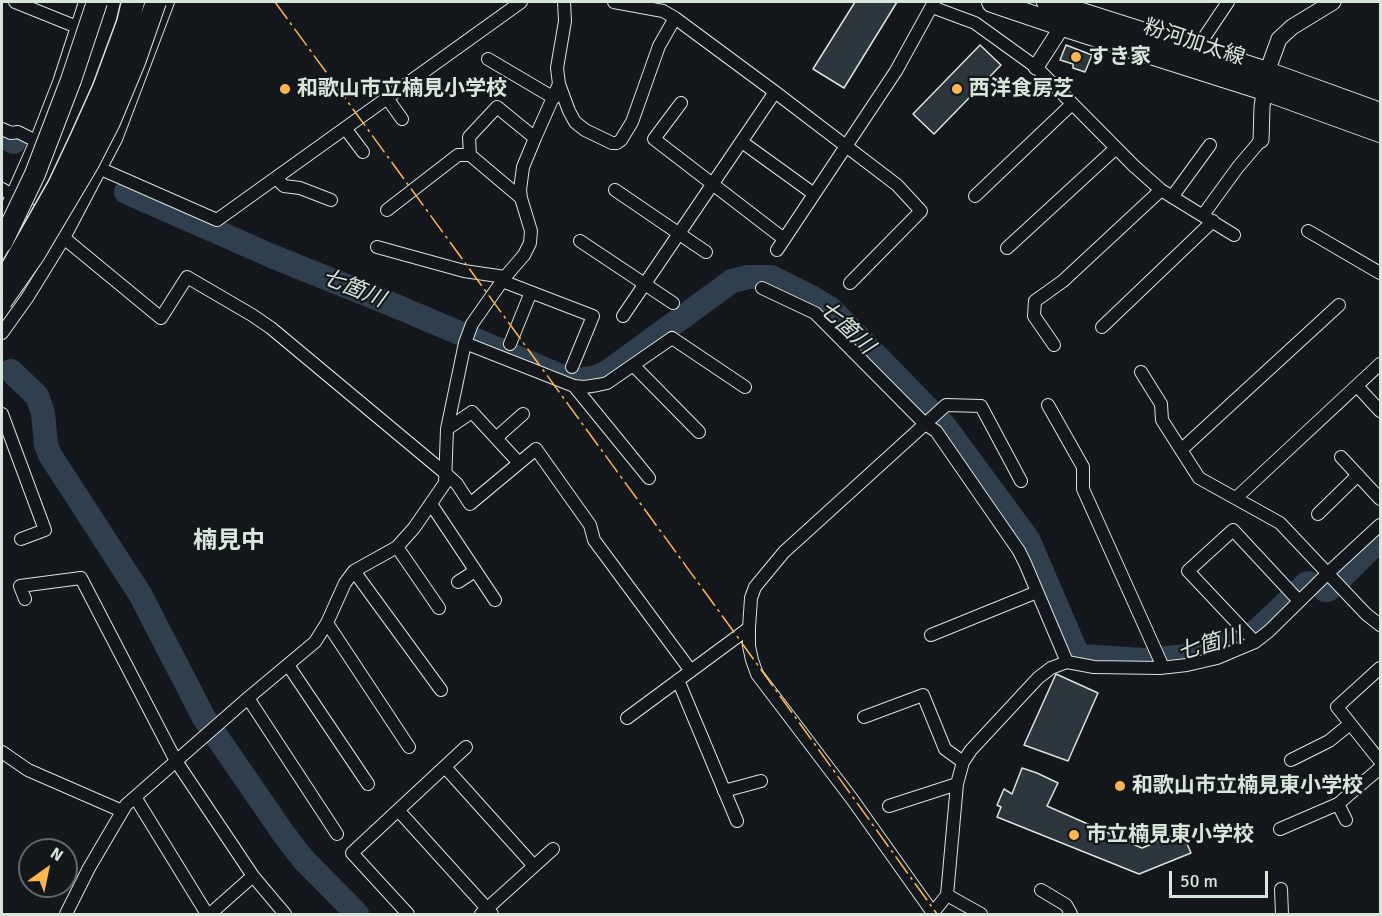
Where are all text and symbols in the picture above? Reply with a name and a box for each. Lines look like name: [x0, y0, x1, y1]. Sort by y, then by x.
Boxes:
street label: 粉河加太線: [1140, 15, 1248, 71]
place label: すき家: [1088, 44, 1151, 70]
marker: すき家: [1069, 50, 1083, 64]
place label: 和歌山市立楠見小学校: [297, 76, 507, 102]
place label: 西洋食房芝: [969, 76, 1074, 102]
marker: 和歌山市立楠見小学校: [278, 82, 292, 96]
marker: 西洋食房芝: [950, 82, 964, 96]
water label: 七箇川: [317, 264, 389, 314]
water label: 七箇川: [813, 296, 879, 360]
district label: 楠見中: [193, 528, 265, 556]
water label: 七箇川: [1175, 623, 1245, 667]
place label: 和歌山市立楠見東小学校: [1132, 773, 1363, 799]
marker: 和歌山市立楠見東小学校: [1113, 779, 1127, 793]
place label: 市立楠見東小学校: [1086, 822, 1254, 848]
marker: 市立楠見東小学校: [1067, 828, 1081, 842]
north arrow: [18, 838, 78, 898]
text: N: [47, 843, 67, 866]
scale bar: [1172, 859, 1271, 897]
text: 50 m: [1180, 870, 1218, 892]

